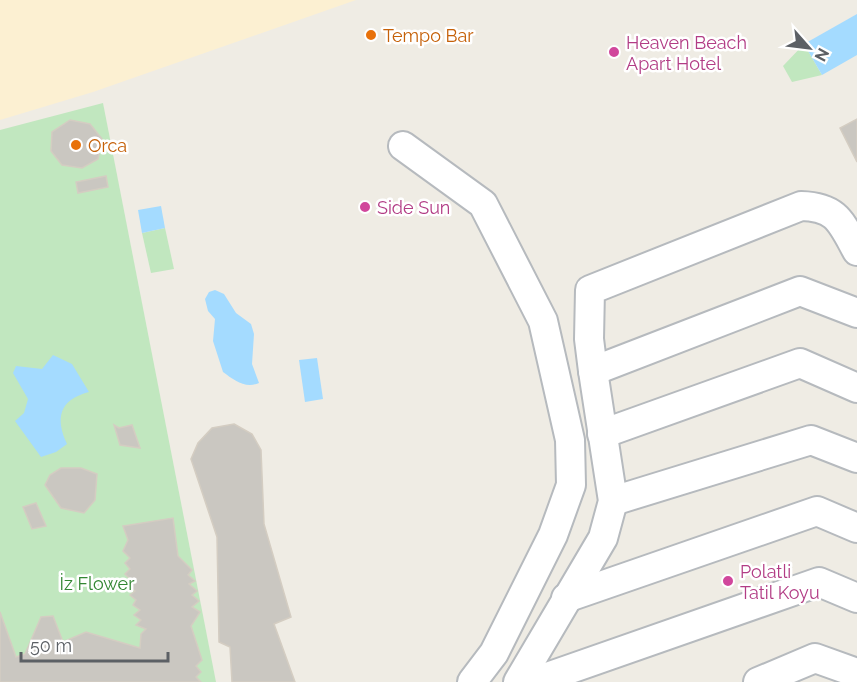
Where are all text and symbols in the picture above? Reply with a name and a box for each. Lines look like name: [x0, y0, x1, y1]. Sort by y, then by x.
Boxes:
north arrow: [779, 18, 839, 78]
place label: Tempo Bar: [383, 25, 474, 46]
marker: Tempo Bar: [364, 28, 378, 42]
place label: Heaven Beach Apart Hotel: [626, 32, 747, 74]
marker: Heaven Beach Apart Hotel: [607, 45, 621, 59]
text: N: [811, 45, 833, 65]
place label: Orca: [88, 135, 127, 156]
marker: Orca: [69, 138, 83, 152]
place label: Side Sun: [377, 197, 450, 218]
marker: Side Sun: [358, 200, 372, 214]
place label: Polatli Tatil Koyu: [740, 561, 820, 603]
park label: İz Flower: [60, 573, 135, 594]
marker: Polatli Tatil Koyu: [721, 574, 735, 588]
scale bar: [21, 625, 168, 663]
text: 50 m: [30, 635, 72, 656]

